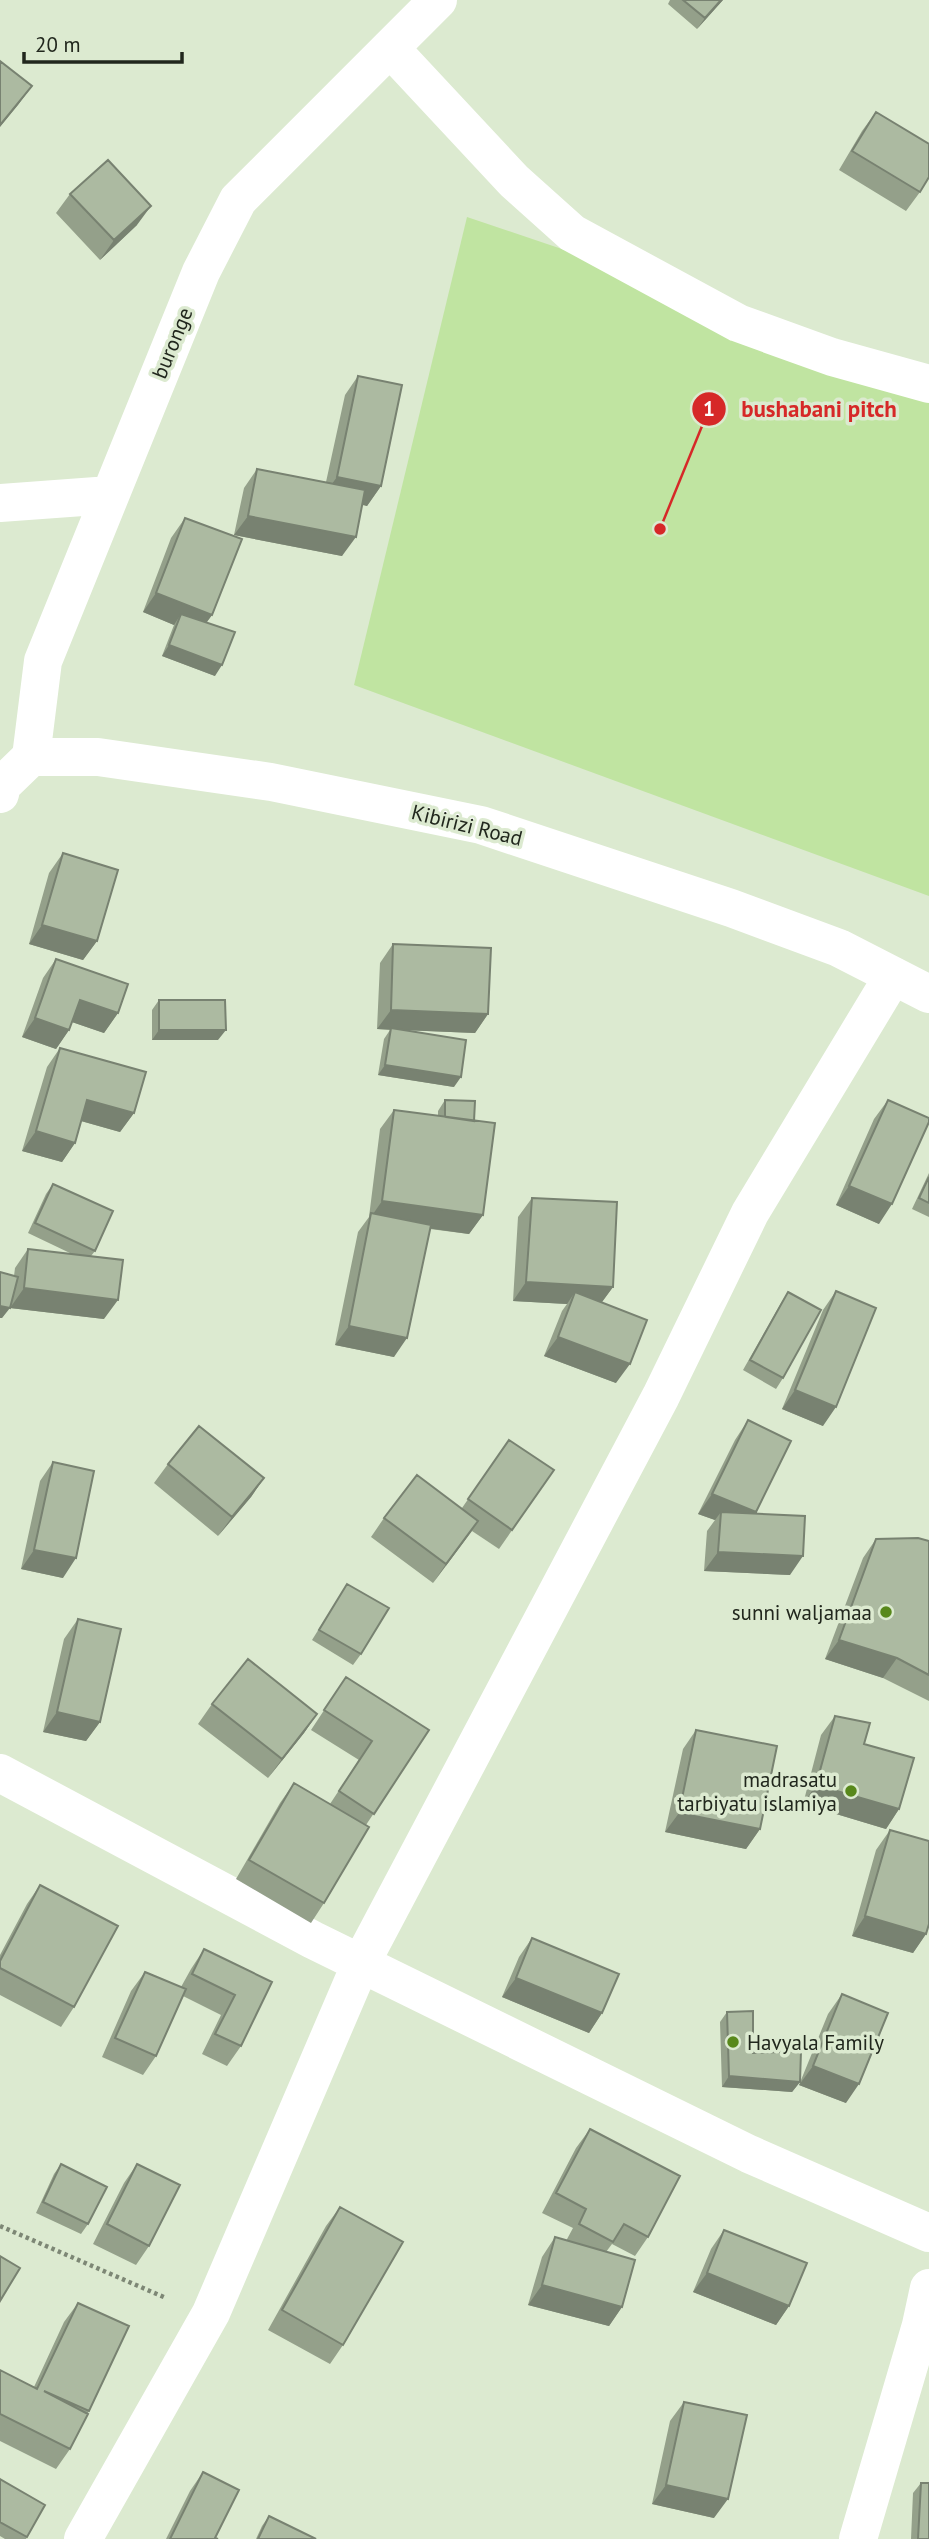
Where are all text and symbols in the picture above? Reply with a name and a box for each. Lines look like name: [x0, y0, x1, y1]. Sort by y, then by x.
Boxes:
scale bar: [24, 21, 182, 65]
text: 20 m: [35, 31, 81, 58]
street label: buronge: [146, 303, 198, 383]
callout: bushabani pitch: [692, 387, 910, 431]
text: bushabani pitch: [741, 394, 897, 423]
text: 1: [703, 395, 715, 422]
street label: Kibirizi Road: [409, 798, 525, 852]
place label: sunni waljamaa: [732, 1599, 872, 1626]
marker: sunni waljamaa: [878, 1604, 894, 1620]
place label: madrasatu tarbiyatu islamiya: [677, 1766, 837, 1817]
marker: madrasatu tarbiyatu islamiya: [843, 1783, 859, 1799]
place label: Havyala Family: [747, 2029, 884, 2056]
marker: Havyala Family: [725, 2034, 741, 2050]

